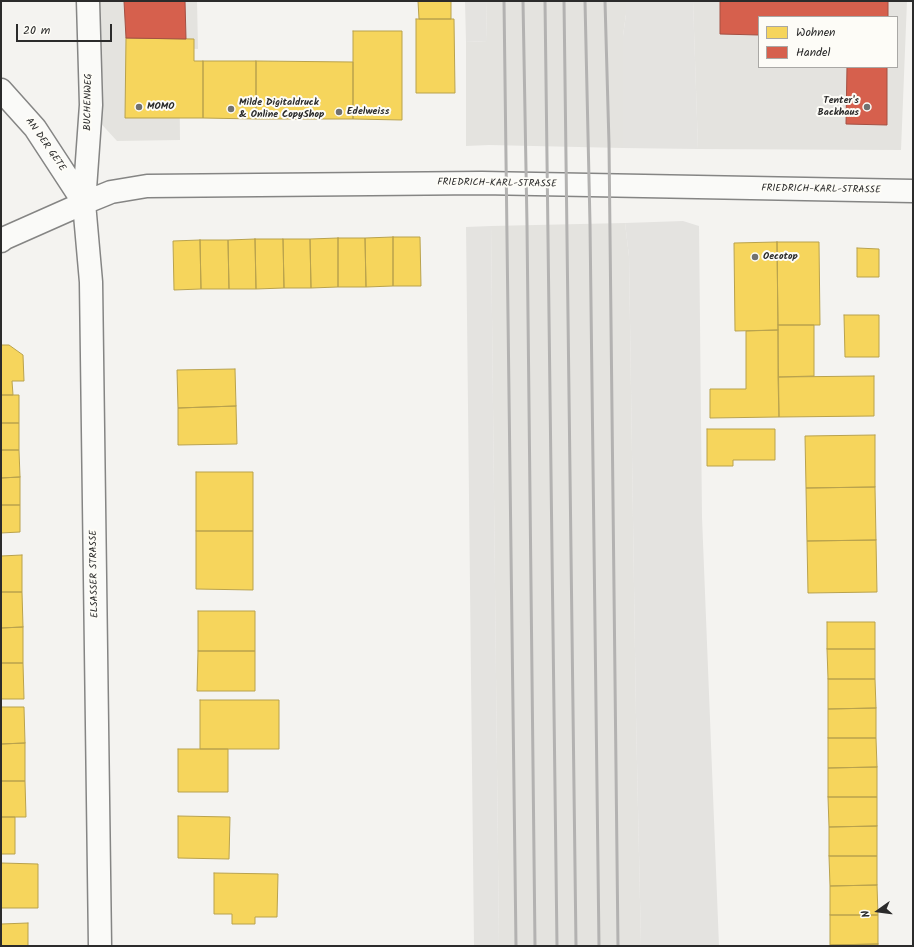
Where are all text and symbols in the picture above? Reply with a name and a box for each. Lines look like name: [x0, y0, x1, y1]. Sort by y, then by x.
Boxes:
scale bar: [18, 16, 114, 42]
legend: [758, 16, 898, 68]
text: 20 m: [23, 21, 50, 40]
text: Wohnen: [796, 23, 835, 42]
text: Handel: [796, 43, 830, 62]
street label: BUCHENWEG: [82, 73, 96, 131]
place label: Tenter's Backhaus: [818, 95, 859, 118]
place label: Milde Digitaldruck & Online CopyShop: [239, 97, 324, 120]
place label: MOMO: [147, 101, 174, 113]
marker: MOMO: [134, 102, 144, 112]
marker: Tenter's Backhaus: [862, 102, 872, 112]
marker: Milde Digitaldruck & Online CopyShop: [226, 104, 236, 114]
place label: Edelweiss: [347, 106, 389, 118]
marker: Edelweiss: [334, 107, 344, 117]
street label: AN DER GETE: [22, 116, 68, 174]
street label: FRIEDRICH-KARL-STRASSE: [437, 177, 557, 191]
street label: FRIEDRICH-KARL-STRASSE: [761, 183, 881, 197]
place label: Oecotop: [763, 251, 798, 263]
marker: Oecotop: [750, 252, 760, 262]
street label: ELSASSER STRASSE: [88, 530, 102, 618]
north arrow: [858, 891, 898, 931]
text: N: [857, 908, 876, 919]

